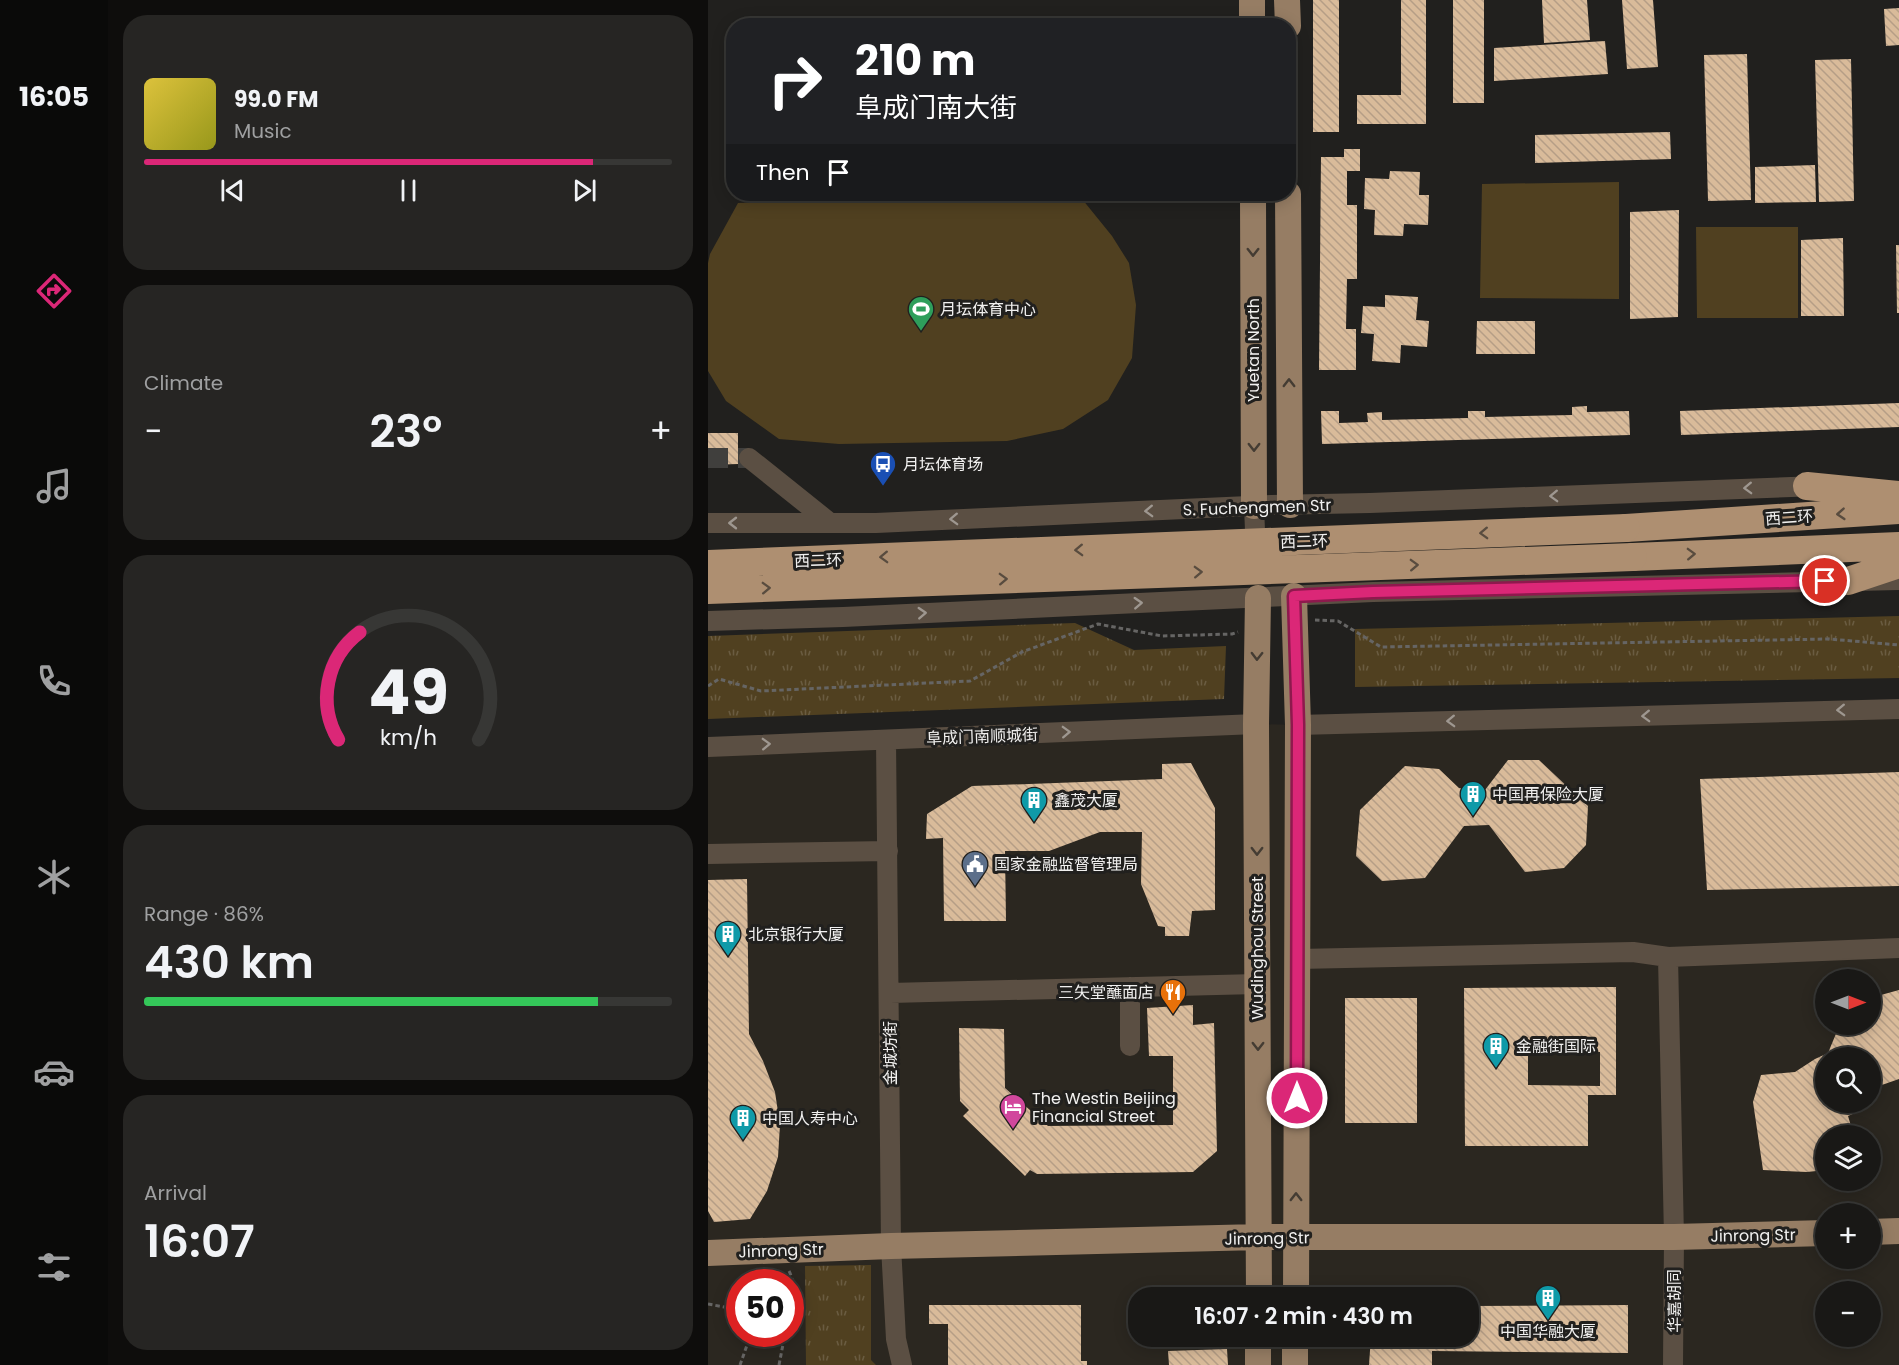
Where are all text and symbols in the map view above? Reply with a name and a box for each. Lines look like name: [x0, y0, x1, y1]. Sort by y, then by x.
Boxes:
text: 210 m: [855, 31, 976, 90]
icon: right: [756, 42, 834, 120]
text: 16:05: [19, 78, 89, 115]
text: 99.0 FM: [234, 84, 319, 115]
text: 阜成门南大街: [855, 89, 1017, 126]
text: Music: [234, 117, 292, 145]
icon: arrive: [822, 156, 855, 189]
text: Then: [756, 157, 810, 188]
icon: previous: [216, 174, 249, 207]
icon: pause: [392, 174, 425, 207]
icon: next: [568, 174, 601, 207]
one-way arrow: [1247, 247, 1259, 256]
icon: directions: [33, 270, 75, 312]
sports icon: 月坛体育中心: [906, 294, 936, 332]
place label: 月坛体育中心: [940, 298, 1036, 321]
street label: Yuetan North: [1242, 298, 1265, 402]
text: Climate: [144, 369, 223, 397]
one-way arrow: [1283, 379, 1295, 388]
text: 23°: [369, 400, 442, 463]
text: −: [144, 408, 162, 455]
text: +: [649, 408, 672, 455]
one-way arrow: [1248, 442, 1260, 451]
bus stop icon: 月坛体育场: [868, 449, 898, 487]
place label: 月坛体育场: [903, 453, 983, 476]
icon: music: [33, 465, 75, 507]
one-way arrow: [1744, 482, 1753, 495]
one-way arrow: [1549, 490, 1558, 502]
street label: S. Fuchengmen Str: [1182, 493, 1332, 522]
one-way arrow: [1144, 504, 1153, 517]
street label: 西二环: [1764, 504, 1814, 531]
one-way arrow: [1836, 507, 1845, 520]
one-way arrow: [949, 513, 958, 526]
one-way arrow: [729, 517, 738, 529]
one-way arrow: [1479, 527, 1488, 540]
street label: 西二环: [1280, 529, 1328, 554]
one-way arrow: [1074, 543, 1083, 556]
street label: 西二环: [794, 548, 842, 573]
one-way arrow: [1687, 548, 1696, 561]
one-way arrow: [880, 551, 889, 564]
pin: [1799, 555, 1850, 606]
one-way arrow: [1410, 558, 1419, 571]
icon: arrive: [1808, 564, 1841, 597]
one-way arrow: [1194, 566, 1203, 579]
one-way arrow: [999, 573, 1008, 586]
one-way arrow: [762, 581, 771, 594]
one-way arrow: [1133, 597, 1142, 610]
one-way arrow: [918, 607, 927, 620]
text: 49: [368, 648, 448, 736]
one-way arrow: [1251, 652, 1263, 661]
icon: phone: [33, 660, 75, 702]
one-way arrow: [1836, 704, 1845, 717]
one-way arrow: [1641, 709, 1650, 722]
one-way arrow: [1446, 715, 1455, 727]
text: km/h: [379, 722, 437, 753]
street label: 阜成门南顺城街: [926, 723, 1038, 750]
one-way arrow: [1062, 726, 1071, 739]
one-way arrow: [762, 738, 771, 751]
building icon: 中国再保险大厦: [1458, 779, 1488, 817]
place label: 中国再保险大厦: [1492, 783, 1604, 806]
building icon: 鑫茂大厦: [1019, 785, 1049, 823]
place label: 鑫茂大厦: [1054, 789, 1118, 812]
one-way arrow: [1251, 847, 1263, 856]
public building icon: 国家金融监督管理局: [960, 849, 990, 887]
place label: 国家金融监督管理局: [994, 853, 1138, 876]
icon: climate: [33, 856, 75, 898]
street label: Wudinghou Street: [1246, 876, 1269, 1020]
text: Range · 86%: [144, 900, 264, 928]
building icon: 北京银行大厦: [713, 919, 743, 957]
place label: 北京银行大厦: [748, 923, 844, 946]
text: 430 km: [144, 931, 314, 994]
north arrow: [1815, 969, 1881, 1035]
map controls: [1815, 969, 1881, 1347]
restaurant icon: 三矢堂蘸面店: [1158, 977, 1188, 1015]
place label: 三矢堂蘸面店: [1058, 981, 1154, 1004]
street label: 金城坊街: [879, 1021, 902, 1085]
building icon: 金融街国际: [1481, 1031, 1511, 1069]
place label: 金融街国际: [1516, 1035, 1596, 1058]
one-way arrow: [1252, 1042, 1264, 1051]
button: search: [1815, 1047, 1881, 1113]
icon: car: [33, 1051, 75, 1093]
position arrow: [1265, 1066, 1329, 1130]
place label: The Westin Beijing Financial Street: [1032, 1087, 1176, 1128]
hotel icon: The Westin Beijing Financial Street: [998, 1092, 1028, 1130]
building icon: 中国人寿中心: [728, 1103, 758, 1141]
place label: 中国人寿中心: [762, 1107, 858, 1130]
button: layers: [1815, 1125, 1881, 1191]
text: Arrival: [144, 1179, 207, 1207]
one-way arrow: [1290, 1193, 1302, 1202]
button: +: [1815, 1203, 1881, 1269]
text: 16:07: [144, 1210, 255, 1273]
street label: Jinrong Str: [1710, 1223, 1796, 1248]
street label: Jinrong Str: [1224, 1226, 1310, 1251]
street label: Jinrong Str: [738, 1238, 824, 1263]
icon: filters: [33, 1246, 75, 1288]
speed limit sign: 50: [726, 1269, 804, 1347]
street label: 华嘉胡同: [1663, 1269, 1686, 1333]
button: −: [1815, 1281, 1881, 1347]
building icon: 中国华融大厦: [1533, 1283, 1563, 1321]
text: 16:07 · 2 min · 430 m: [1194, 1301, 1413, 1332]
place label: 中国华融大厦: [1500, 1320, 1596, 1343]

